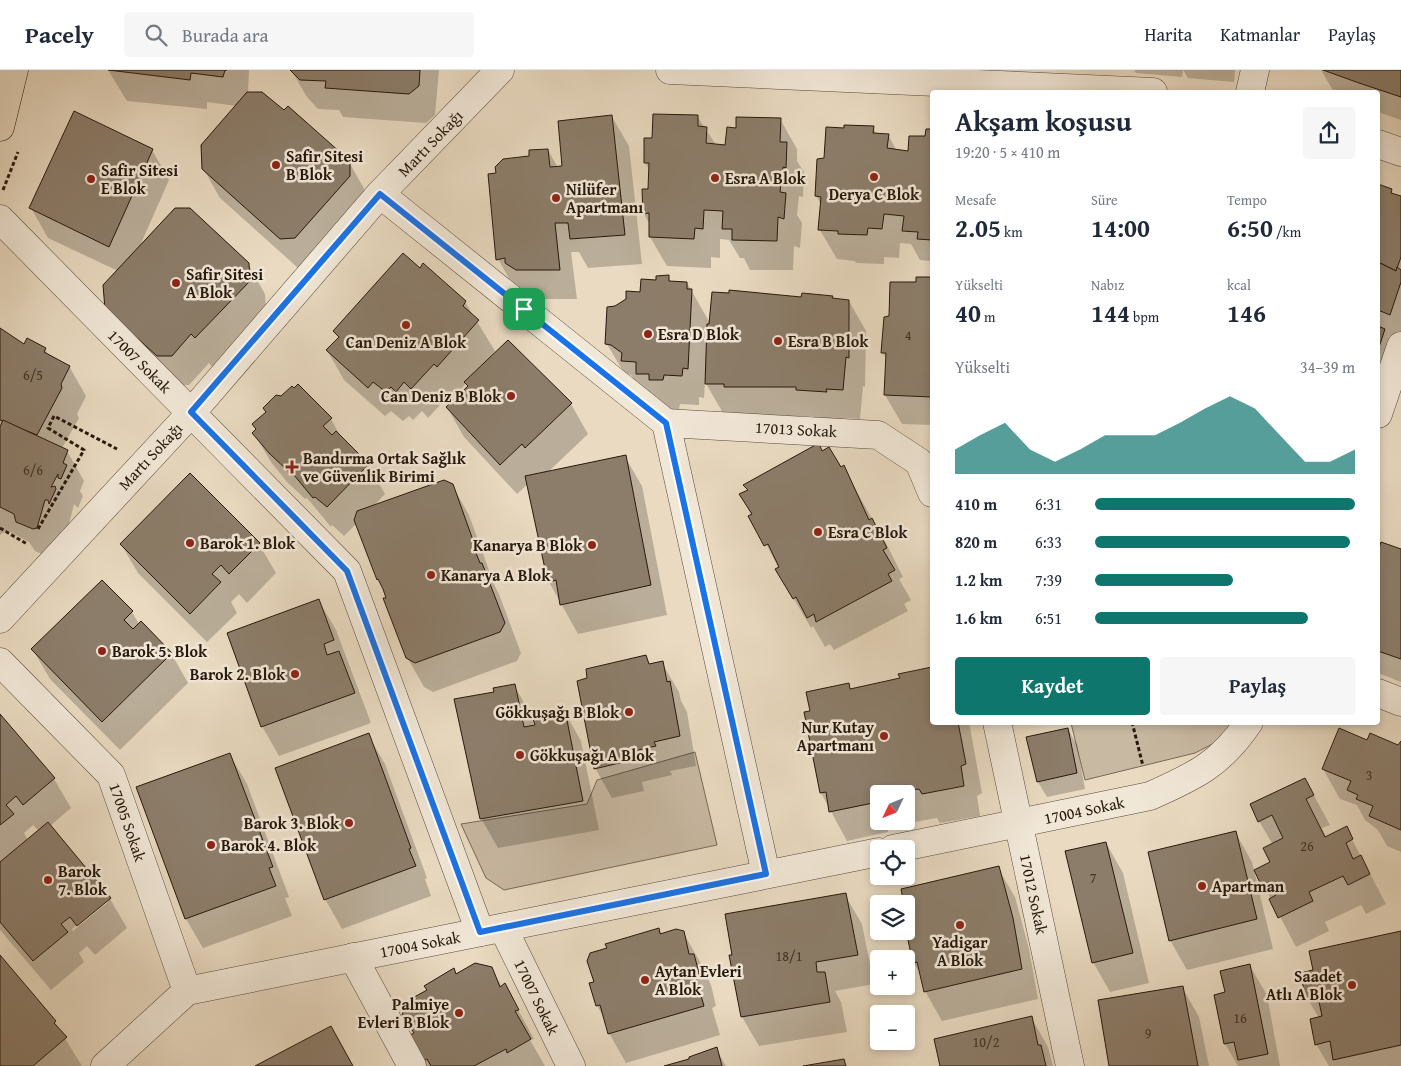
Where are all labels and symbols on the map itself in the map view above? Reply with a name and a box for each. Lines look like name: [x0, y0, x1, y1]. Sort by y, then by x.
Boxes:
street label: Martı Sokağı: [392, 104, 469, 182]
place label: Safir Sitesi B Blok: [286, 144, 363, 186]
place label: Safir Sitesi E Blok: [101, 158, 178, 200]
marker: Safir Sitesi B Blok: [270, 159, 282, 171]
place label: Esra A Blok: [725, 166, 806, 190]
marker: Derya C Blok: [868, 171, 880, 183]
marker: Esra A Blok: [709, 172, 721, 184]
marker: Safir Sitesi E Blok: [85, 173, 97, 185]
place label: Nilüfer Apartmanı: [566, 177, 643, 219]
place label: Derya C Blok: [829, 182, 920, 206]
marker: Nilüfer Apartmanı: [550, 192, 562, 204]
place label: Safir Sitesi A Blok: [186, 262, 263, 304]
marker: Safir Sitesi A Blok: [170, 277, 182, 289]
pin: [503, 288, 545, 330]
marker: Can Deniz A Blok: [400, 319, 412, 331]
place label: Esra D Blok: [658, 322, 740, 346]
street label: 17007 Sokak: [103, 324, 178, 399]
house number: 4: [905, 325, 912, 345]
marker: Esra D Blok: [642, 328, 654, 340]
place label: Esra B Blok: [788, 329, 869, 353]
place label: Can Deniz A Blok: [346, 330, 467, 354]
marker: Esra B Blok: [772, 335, 784, 347]
house number: 6/5: [23, 365, 43, 385]
place label: Can Deniz B Blok: [381, 384, 502, 408]
marker: Can Deniz B Blok: [505, 390, 517, 402]
street label: 17013 Sokak: [755, 415, 838, 443]
street label: Martı Sokağı: [112, 416, 188, 495]
place label: Bandırma Ortak Sağlık ve Güvenlik Birimi: [303, 446, 467, 488]
house number: 6/6: [23, 460, 43, 480]
marker: Bandırma Ortak Sağlık ve Güvenlik Birimi: [285, 460, 299, 474]
place label: Esra C Blok: [828, 520, 908, 544]
marker: Esra C Blok: [812, 526, 824, 538]
place label: Barok 1. Blok: [200, 531, 296, 555]
place label: Kanarya B Blok: [473, 533, 583, 557]
marker: Barok 1. Blok: [184, 537, 196, 549]
marker: Kanarya B Blok: [586, 539, 598, 551]
place label: Kanarya A Blok: [441, 563, 551, 587]
marker: Kanarya A Blok: [425, 569, 437, 581]
place label: Barok 5. Blok: [112, 639, 208, 663]
marker: Barok 5. Blok: [96, 645, 108, 657]
place label: Barok 2. Blok: [190, 662, 286, 686]
marker: Barok 2. Blok: [289, 668, 301, 680]
place label: Gökkuşağı B Blok: [496, 700, 620, 724]
marker: Gökkuşağı B Blok: [623, 706, 635, 718]
place label: Nur Kutay Apartmanı: [797, 715, 875, 757]
marker: Nur Kutay Apartmanı: [878, 730, 890, 742]
place label: Gökkuşağı A Blok: [530, 743, 655, 767]
marker: Gökkuşağı A Blok: [514, 749, 526, 761]
house number: 3: [1366, 765, 1372, 785]
street label: 17005 Sokak: [103, 779, 153, 865]
north arrow: [870, 785, 915, 830]
street label: 17004 Sokak: [1041, 790, 1127, 830]
place label: Barok 3. Blok: [244, 811, 340, 835]
marker: Barok 3. Blok: [343, 817, 355, 829]
place label: Barok 4. Blok: [221, 833, 317, 857]
house number: 26: [1300, 836, 1314, 856]
marker: Barok 4. Blok: [205, 839, 217, 851]
street label: 17012 Sokak: [1014, 851, 1054, 937]
place label: Barok 7. Blok: [58, 859, 108, 901]
house number: 7: [1090, 868, 1097, 888]
marker: Barok 7. Blok: [42, 874, 54, 886]
place label: Apartman: [1212, 874, 1285, 898]
marker: Apartman: [1196, 880, 1208, 892]
marker: Yadigar A Blok: [954, 919, 966, 931]
street label: 17004 Sokak: [378, 924, 463, 964]
place label: Yadigar A Blok: [932, 930, 988, 972]
house number: 18/1: [776, 946, 802, 966]
street label: 17007 Sokak: [508, 955, 566, 1040]
place label: Aytan Evleri A Blok: [655, 959, 742, 1001]
place label: Saadet Atlı A Blok: [1266, 964, 1343, 1006]
marker: Aytan Evleri A Blok: [639, 974, 651, 986]
marker: Saadet Atlı A Blok: [1346, 979, 1358, 991]
place label: Palmiye Evleri B Blok: [358, 992, 450, 1034]
marker: Palmiye Evleri B Blok: [453, 1007, 465, 1019]
house number: 16: [1233, 1008, 1247, 1028]
house number: 9: [1145, 1023, 1152, 1043]
house number: 10/2: [973, 1032, 999, 1052]

